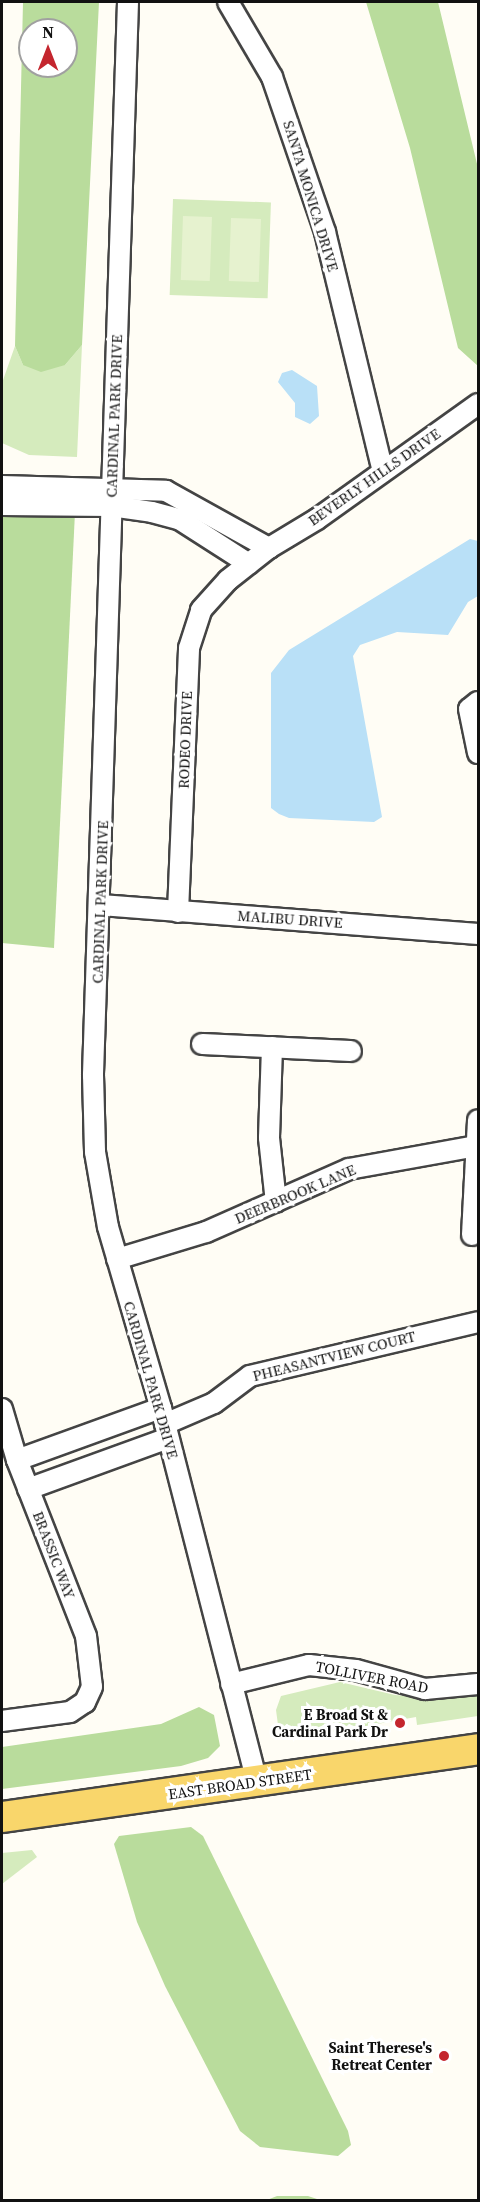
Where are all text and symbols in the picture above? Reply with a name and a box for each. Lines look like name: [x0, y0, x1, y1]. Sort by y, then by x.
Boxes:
north arrow: [18, 18, 78, 78]
text: N: [42, 21, 54, 43]
street label: SANTA MONICA DRIVE: [279, 118, 343, 274]
street label: CARDINAL PARK DRIVE: [102, 334, 126, 498]
street label: BEVERLY HILLS DRIVE: [304, 424, 444, 530]
street label: RODEO DRIVE: [174, 691, 196, 789]
street label: CARDINAL PARK DRIVE: [88, 820, 112, 984]
street label: MALIBU DRIVE: [237, 906, 343, 932]
street label: DEERBROOK LANE: [232, 1160, 358, 1228]
street label: CARDINAL PARK DRIVE: [120, 1299, 182, 1461]
street label: PHEASANTVIEW COURT: [250, 1327, 418, 1385]
street label: BRASSIC WAY: [29, 1508, 79, 1602]
street label: TOLLIVER ROAD: [314, 1657, 430, 1697]
place label: E Broad St & Cardinal Park Dr: [272, 1705, 388, 1740]
marker: E Broad St & Cardinal Park Dr: [393, 1716, 407, 1730]
street label: EAST BROAD STREET: [167, 1765, 313, 1803]
place label: Saint Therese's Retreat Center: [328, 2038, 432, 2073]
marker: Saint Therese's Retreat Center: [437, 2049, 451, 2063]

